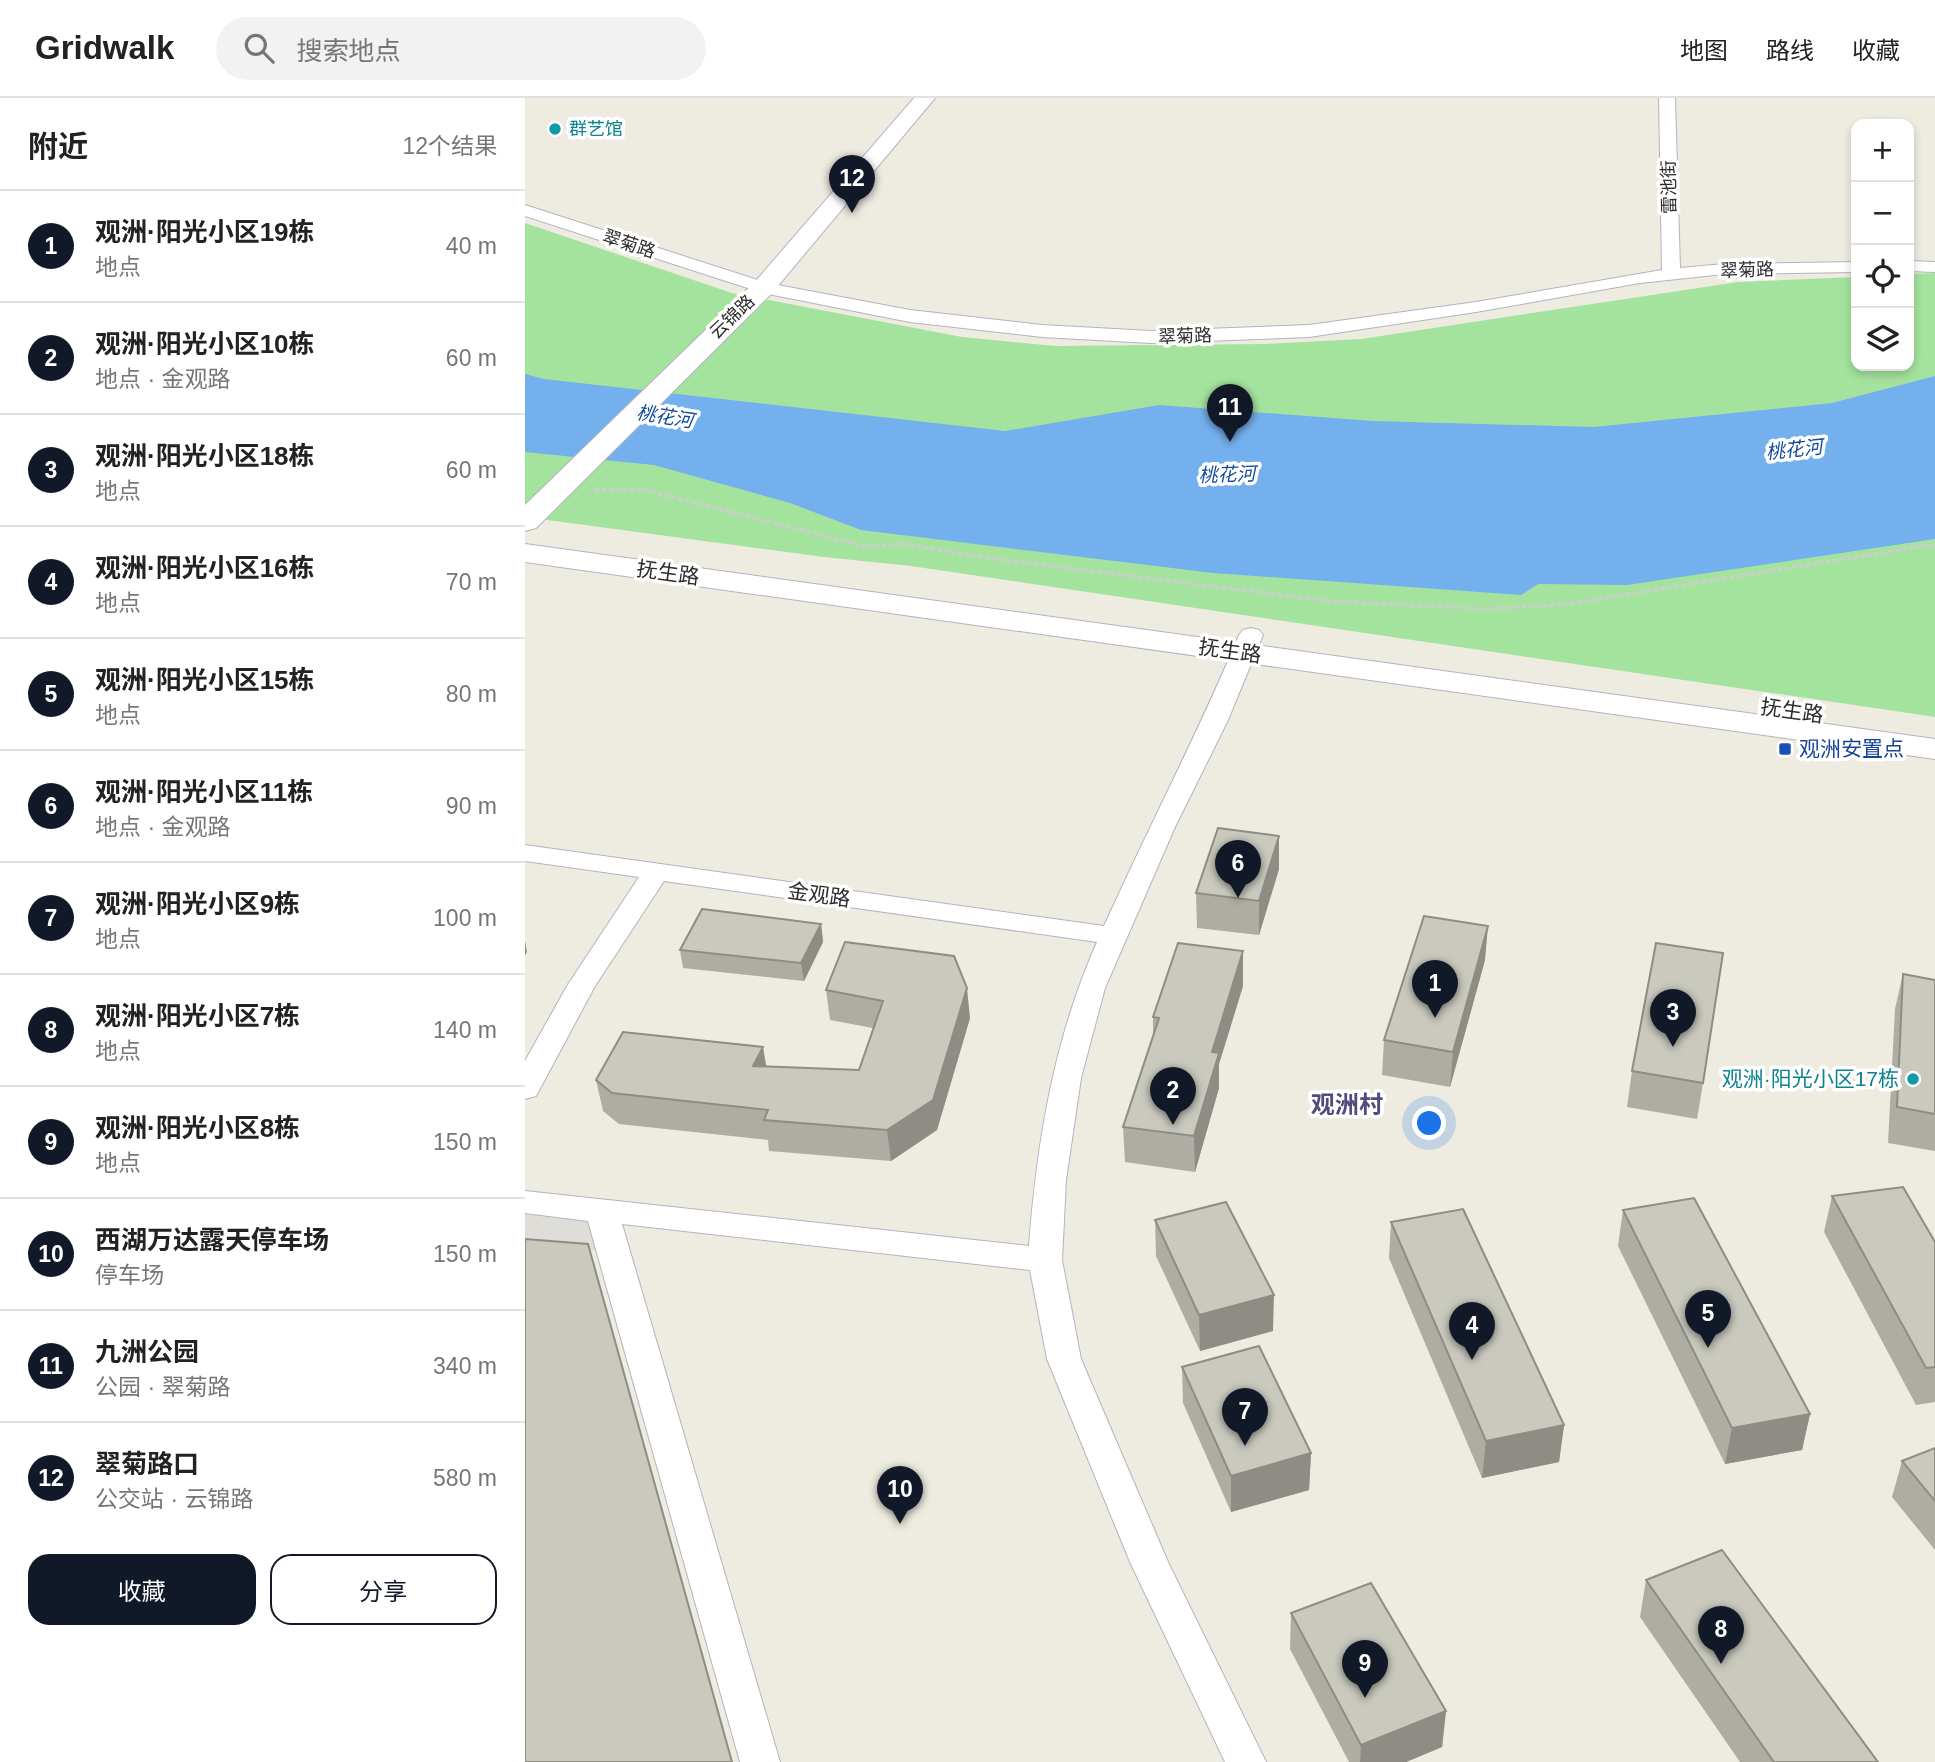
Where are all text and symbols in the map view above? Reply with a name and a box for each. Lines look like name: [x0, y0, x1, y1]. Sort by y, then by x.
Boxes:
search box: [216, 17, 706, 80]
text: Gridwalk: [35, 29, 174, 66]
icon: search: [240, 29, 278, 67]
text: 搜索地点: [296, 36, 400, 66]
text: 地图: [1680, 37, 1728, 64]
text: 路线: [1766, 37, 1814, 64]
text: 收藏: [1852, 37, 1900, 64]
place label: 群艺馆: [569, 119, 623, 139]
map controls: [1851, 119, 1914, 371]
button: +: [1851, 119, 1914, 182]
marker: 群艺馆: [547, 121, 563, 137]
text: 附近: [28, 130, 88, 163]
text: 12个结果: [402, 133, 497, 159]
pin: 12: [829, 155, 875, 213]
street label: 雷池街: [1659, 160, 1679, 214]
button: −: [1851, 182, 1914, 245]
text: 观洲·阳光小区19栋: [95, 217, 315, 247]
street label: 翠菊路: [600, 226, 658, 262]
text: 1: [45, 233, 57, 259]
text: 40 m: [446, 233, 497, 259]
button: locate: [1851, 245, 1914, 308]
text: 地点: [95, 254, 141, 280]
street label: 翠菊路: [1720, 259, 1774, 281]
street label: 云锦路: [706, 291, 758, 343]
button: layers: [1851, 308, 1914, 371]
street label: 翠菊路: [1158, 325, 1212, 347]
text: 观洲·阳光小区10栋: [95, 329, 315, 359]
text: 2: [45, 345, 57, 371]
text: 60 m: [446, 345, 497, 371]
text: 地点 · 金观路: [95, 366, 230, 392]
pin: 11: [1207, 384, 1253, 442]
water label: 桃花河: [635, 402, 699, 432]
water label: 桃花河: [1765, 436, 1827, 463]
text: 观洲·阳光小区18栋: [95, 441, 315, 471]
text: 3: [45, 457, 57, 483]
text: 60 m: [446, 457, 497, 483]
water label: 桃花河: [1198, 463, 1260, 486]
text: 地点: [95, 478, 141, 504]
text: 观洲·阳光小区16栋: [95, 553, 315, 583]
street label: 抚生路: [635, 557, 701, 588]
text: 4: [45, 569, 57, 595]
text: 70 m: [446, 569, 497, 595]
text: 地点: [95, 590, 141, 616]
street label: 抚生路: [1197, 635, 1263, 666]
text: 观洲·阳光小区15栋: [95, 665, 315, 695]
text: 5: [45, 681, 57, 707]
text: 80 m: [446, 681, 497, 707]
street label: 抚生路: [1759, 695, 1825, 726]
text: 地点: [95, 702, 141, 728]
place label: 观洲安置点: [1799, 737, 1904, 760]
marker: 观洲安置点: [1777, 741, 1793, 757]
text: 观洲·阳光小区11栋: [95, 777, 313, 807]
text: 6: [45, 793, 57, 819]
text: 90 m: [446, 793, 497, 819]
text: 地点 · 金观路: [95, 814, 230, 840]
pin: 6: [1215, 840, 1261, 898]
street label: 金观路: [786, 879, 852, 910]
text: 观洲·阳光小区9栋: [95, 889, 300, 919]
text: 7: [45, 905, 57, 931]
text: 100 m: [433, 905, 497, 931]
text: 地点: [95, 926, 141, 952]
pin: 1: [1412, 960, 1458, 1018]
pin: 3: [1650, 989, 1696, 1047]
text: 观洲·阳光小区7栋: [95, 1001, 300, 1031]
text: 8: [45, 1017, 57, 1043]
text: 140 m: [433, 1017, 497, 1043]
text: 地点: [95, 1038, 141, 1064]
pin: 2: [1150, 1067, 1196, 1125]
place label: 观洲·阳光小区17栋: [1722, 1067, 1899, 1090]
marker: 观洲·阳光小区17栋: [1905, 1071, 1921, 1087]
district label: 观洲村: [1311, 1091, 1383, 1118]
your location: [1412, 1106, 1446, 1140]
text: 观洲·阳光小区8栋: [95, 1113, 300, 1143]
text: 9: [45, 1129, 57, 1155]
text: 150 m: [433, 1129, 497, 1155]
text: 地点: [95, 1150, 141, 1176]
text: 西湖万达露天停车场: [95, 1225, 329, 1255]
text: 10: [38, 1241, 64, 1267]
text: 150 m: [433, 1241, 497, 1267]
text: 停车场: [95, 1262, 164, 1288]
pin: 5: [1685, 1290, 1731, 1348]
pin: 4: [1449, 1302, 1495, 1360]
text: 九洲公园: [95, 1337, 199, 1367]
text: 11: [39, 1353, 63, 1379]
text: 340 m: [433, 1353, 497, 1379]
text: 公园 · 翠菊路: [95, 1374, 230, 1400]
pin: 7: [1222, 1388, 1268, 1446]
text: 翠菊路口: [95, 1449, 199, 1479]
text: 12: [38, 1465, 64, 1491]
text: 580 m: [433, 1465, 497, 1491]
pin: 10: [877, 1466, 923, 1524]
text: 公交站 · 云锦路: [95, 1486, 253, 1512]
button: 收藏: [28, 1554, 256, 1625]
button: 分享: [270, 1554, 497, 1625]
pin: 8: [1698, 1606, 1744, 1664]
pin: 9: [1342, 1640, 1388, 1698]

